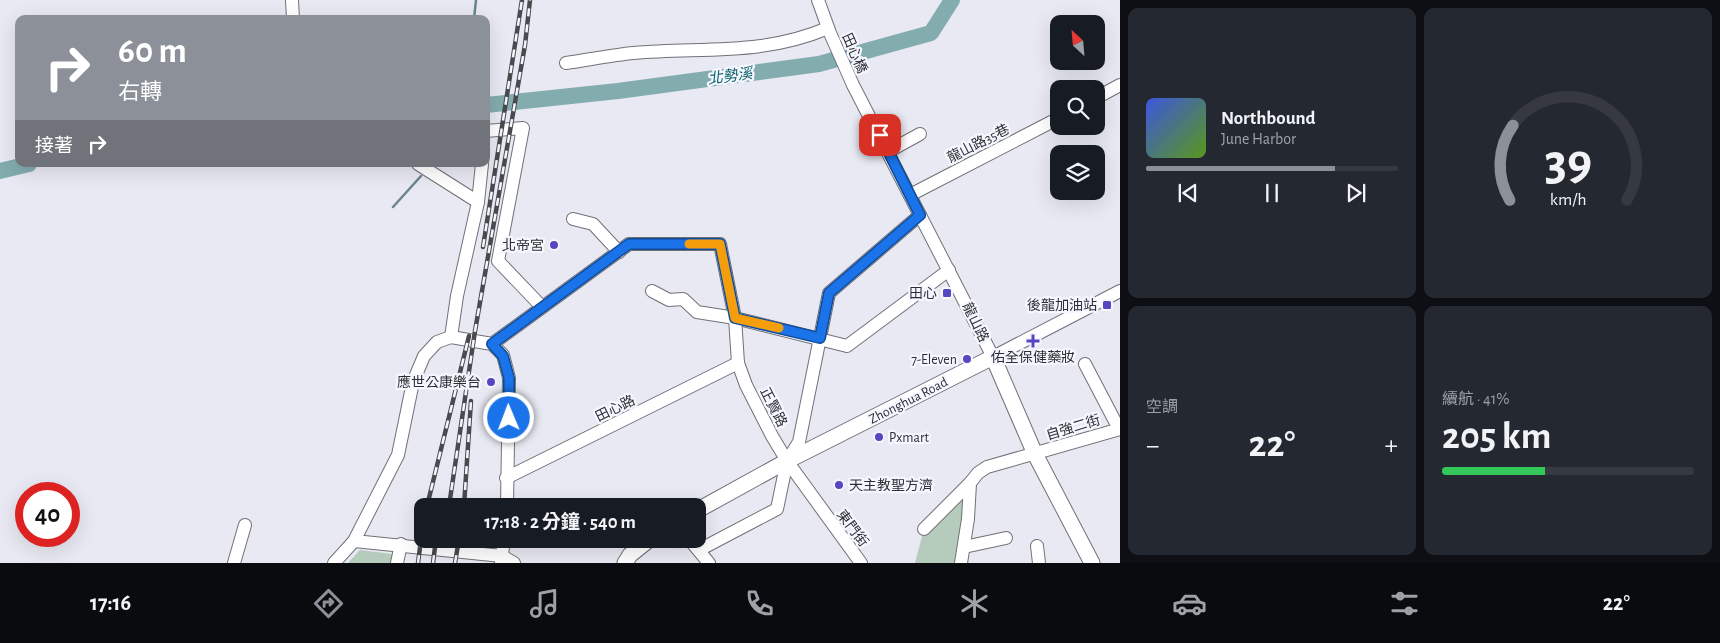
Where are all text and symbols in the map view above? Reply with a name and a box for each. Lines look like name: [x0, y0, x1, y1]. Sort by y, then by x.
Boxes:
north arrow: [1050, 15, 1105, 70]
map controls: [1050, 15, 1105, 200]
street label: 田心橋: [839, 31, 870, 75]
text: 60 m: [118, 34, 187, 69]
icon: right: [35, 35, 100, 100]
water label: 北勢溪: [707, 65, 755, 87]
button: search: [1050, 80, 1105, 135]
text: 右轉: [118, 81, 162, 103]
text: Northbound: [1221, 109, 1316, 128]
pin: [859, 114, 901, 156]
icon: arrive: [866, 121, 894, 149]
street label: 龍山路35巷: [944, 121, 1012, 165]
icon: right: [83, 130, 111, 158]
text: June Harbor: [1221, 131, 1296, 147]
text: 接著: [35, 137, 73, 156]
text: 39: [1544, 137, 1592, 189]
button: layers: [1050, 145, 1105, 200]
icon: previous: [1174, 179, 1202, 207]
icon: pause: [1258, 179, 1286, 207]
icon: next: [1342, 179, 1370, 207]
text: km/h: [1550, 191, 1586, 209]
place label: 北帝宮: [502, 237, 544, 253]
marker: 北帝宮: [548, 239, 560, 251]
place label: 田心: [909, 286, 937, 301]
marker: 田心: [941, 287, 953, 299]
place label: 後龍加油站: [1027, 297, 1097, 313]
marker: 後龍加油站: [1101, 299, 1113, 311]
street label: 龍山路: [960, 300, 992, 344]
marker: 佑全保健藥妝: [1027, 335, 1039, 347]
place label: 佑全保健藥妝: [991, 349, 1075, 365]
place label: 7-Eleven: [911, 353, 957, 367]
marker: 7-Eleven: [961, 353, 973, 365]
place label: 應世公康樂台: [397, 374, 481, 390]
street label: Zhonghua Road: [867, 375, 950, 427]
marker: 應世公康樂台: [485, 376, 497, 388]
street label: 正賢路: [757, 385, 790, 429]
position arrow: [482, 391, 534, 443]
text: 續航 · 41%: [1442, 391, 1509, 407]
street label: 田心路: [593, 393, 637, 424]
text: 空調: [1146, 399, 1178, 415]
street label: 自強二街: [1044, 412, 1102, 443]
text: 205 km: [1442, 418, 1551, 456]
text: 22°: [1249, 426, 1295, 464]
marker: Pxmart: [873, 431, 885, 443]
place label: Pxmart: [889, 431, 929, 445]
text: −: [1146, 432, 1159, 460]
text: +: [1385, 432, 1398, 460]
place label: 天主教聖方濟: [849, 478, 933, 493]
marker: 天主教聖方濟: [833, 479, 845, 491]
speed limit sign: 40: [15, 482, 80, 547]
street label: 東門街: [834, 507, 871, 550]
text: 17:18 · 2 分鐘 · 540 m: [484, 513, 636, 532]
icon: directions: [311, 586, 346, 621]
icon: music: [527, 586, 562, 621]
icon: phone: [742, 586, 777, 621]
icon: climate: [957, 586, 992, 621]
icon: car: [1172, 586, 1207, 621]
icon: filters: [1387, 586, 1422, 621]
text: 17:16: [90, 592, 131, 614]
text: 22°: [1603, 592, 1630, 614]

